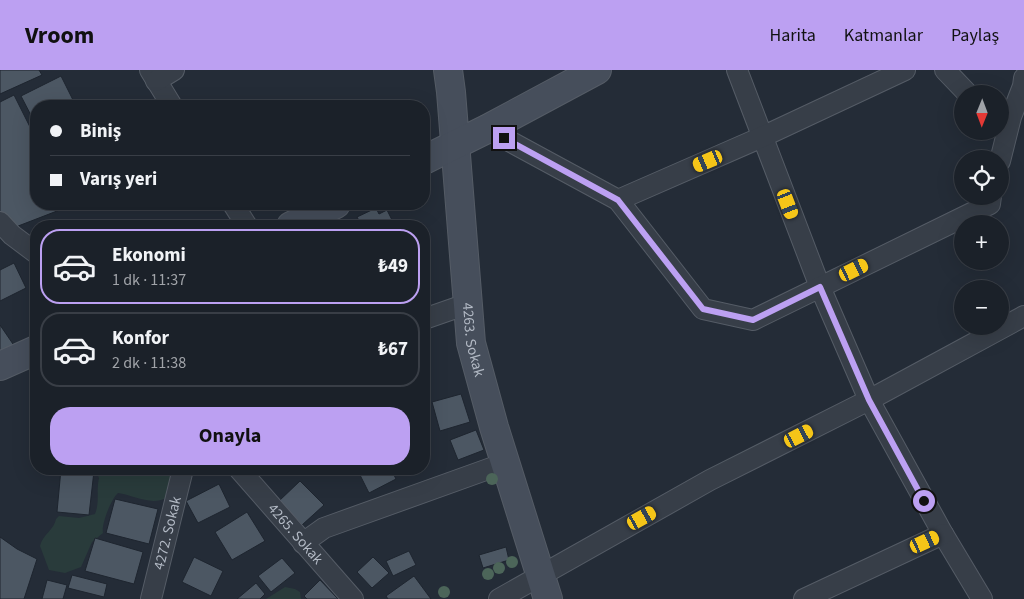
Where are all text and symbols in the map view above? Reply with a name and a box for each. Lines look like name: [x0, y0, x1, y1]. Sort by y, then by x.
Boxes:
text: Vroom: [25, 18, 94, 53]
text: Harita: [770, 23, 816, 48]
text: Katmanlar: [844, 23, 923, 48]
text: Paylaş: [951, 23, 999, 48]
north arrow: [954, 85, 1009, 140]
map controls: [954, 85, 1009, 335]
text: Biniş: [80, 118, 121, 145]
route end: [493, 127, 515, 149]
car: [691, 148, 724, 174]
button: locate: [954, 150, 1009, 205]
text: Varış yeri: [80, 166, 157, 193]
car: [775, 187, 800, 221]
button: +: [954, 215, 1009, 270]
text: Ekonomi: [112, 242, 186, 269]
icon: car: [52, 244, 97, 289]
text: ₺49: [378, 253, 408, 280]
car: [837, 257, 870, 283]
text: 1 dk · 11:37: [112, 269, 186, 291]
button: −: [954, 280, 1009, 335]
street label: 4263. Sokak: [457, 302, 490, 380]
text: Konfor: [112, 325, 169, 352]
icon: car: [52, 327, 97, 372]
text: ₺67: [378, 336, 408, 363]
text: 2 dk · 11:38: [112, 352, 186, 374]
button: Onayla: [50, 407, 410, 465]
car: [782, 423, 815, 449]
route start: [913, 490, 935, 512]
street label: 4272. Sokak: [148, 493, 187, 572]
street label: 4265. Sokak: [263, 499, 329, 569]
car: [625, 504, 658, 532]
car: [908, 529, 941, 555]

